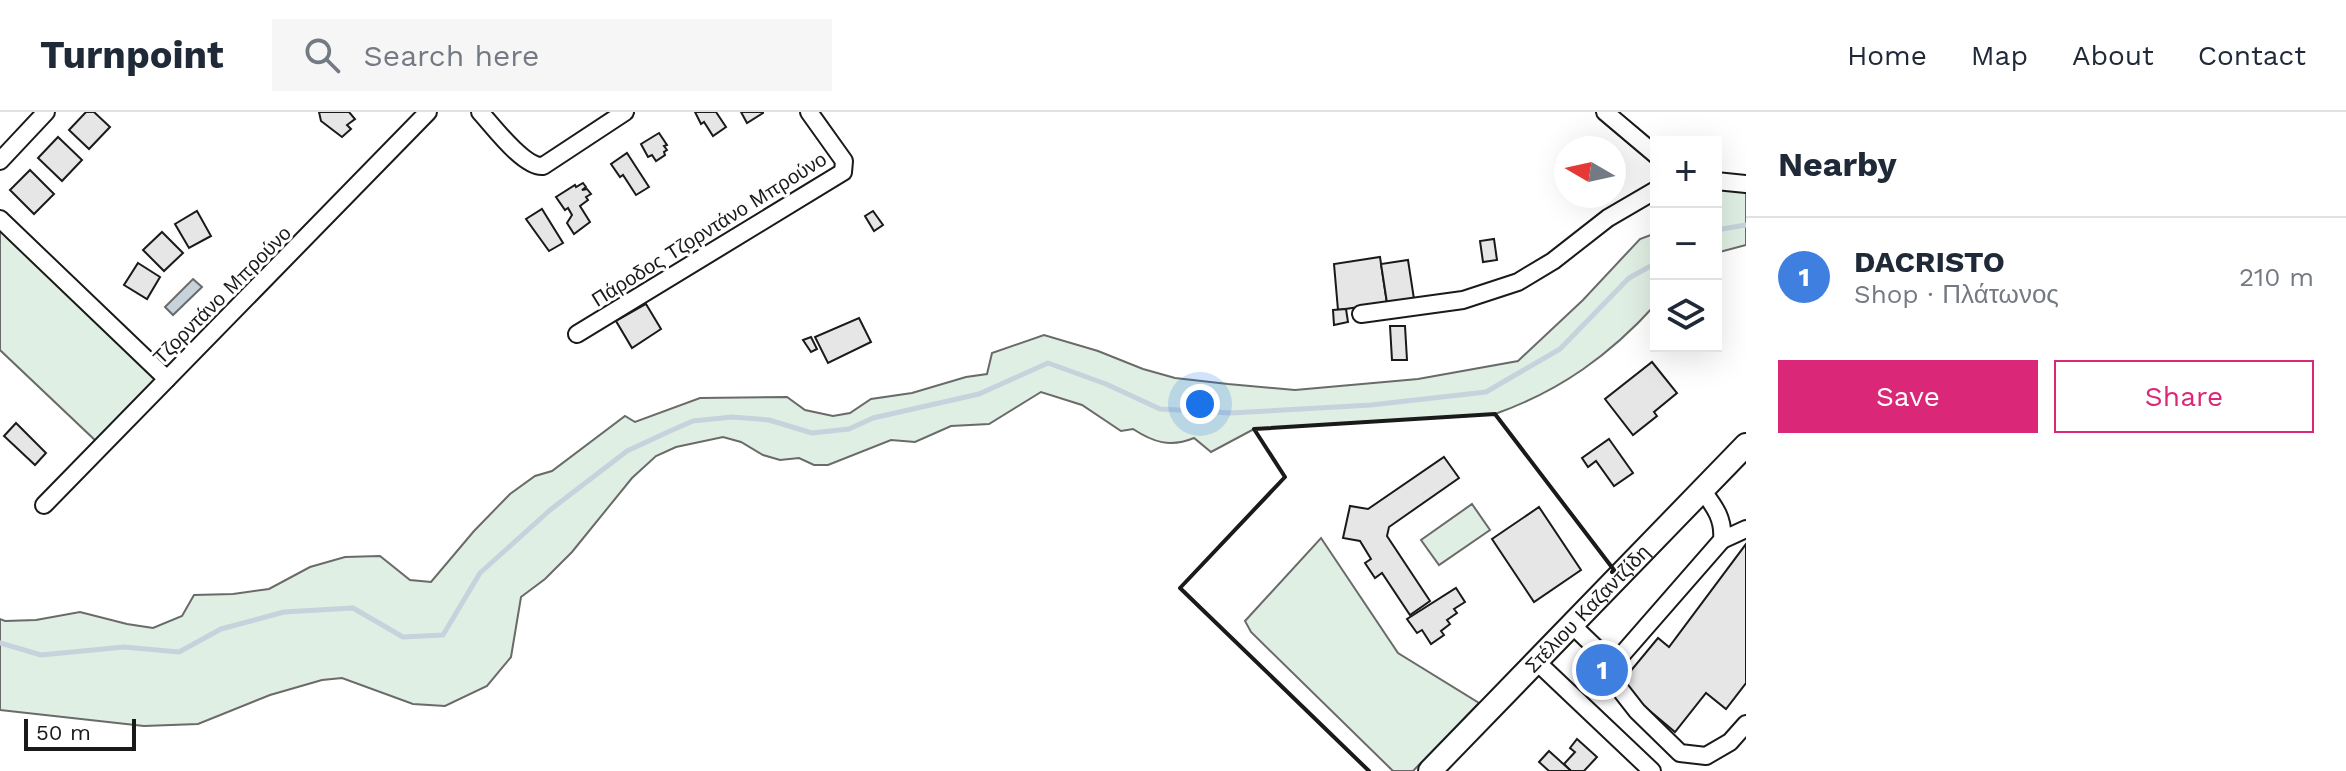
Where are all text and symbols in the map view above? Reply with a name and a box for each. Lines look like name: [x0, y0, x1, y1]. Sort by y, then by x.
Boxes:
search box: [272, 19, 832, 91]
text: Turnpoint: [40, 33, 224, 77]
icon: search: [300, 33, 344, 77]
text: Search here: [364, 38, 539, 73]
text: Home: [1847, 39, 1927, 72]
text: Map: [1971, 39, 2028, 72]
text: About: [2072, 39, 2154, 72]
text: Contact: [2198, 39, 2306, 72]
north arrow: [1554, 136, 1626, 208]
map controls: [1650, 136, 1722, 352]
button: +: [1650, 136, 1722, 208]
text: Nearby: [1778, 144, 1897, 184]
street label: Πάροδος Τζορντάνο Μπρούνο: [587, 147, 831, 311]
button: −: [1650, 208, 1722, 280]
street label: Τζορντάνο Μπρούνο: [148, 221, 296, 369]
text: DACRISTO: [1854, 244, 2005, 279]
text: 1: [1798, 262, 1810, 292]
text: 210 m: [2239, 262, 2314, 292]
text: Shop · Πλάτωνος: [1854, 279, 2059, 309]
button: layers: [1650, 280, 1722, 352]
button: Save: [1778, 360, 2038, 433]
button: Share: [2054, 360, 2314, 433]
your location: [1180, 384, 1220, 424]
street label: Στέλιου Καζαντζίδη: [1520, 540, 1655, 678]
pin: 1: [1576, 640, 1628, 700]
scale bar: [24, 715, 136, 751]
text: 50 m: [36, 720, 91, 745]

